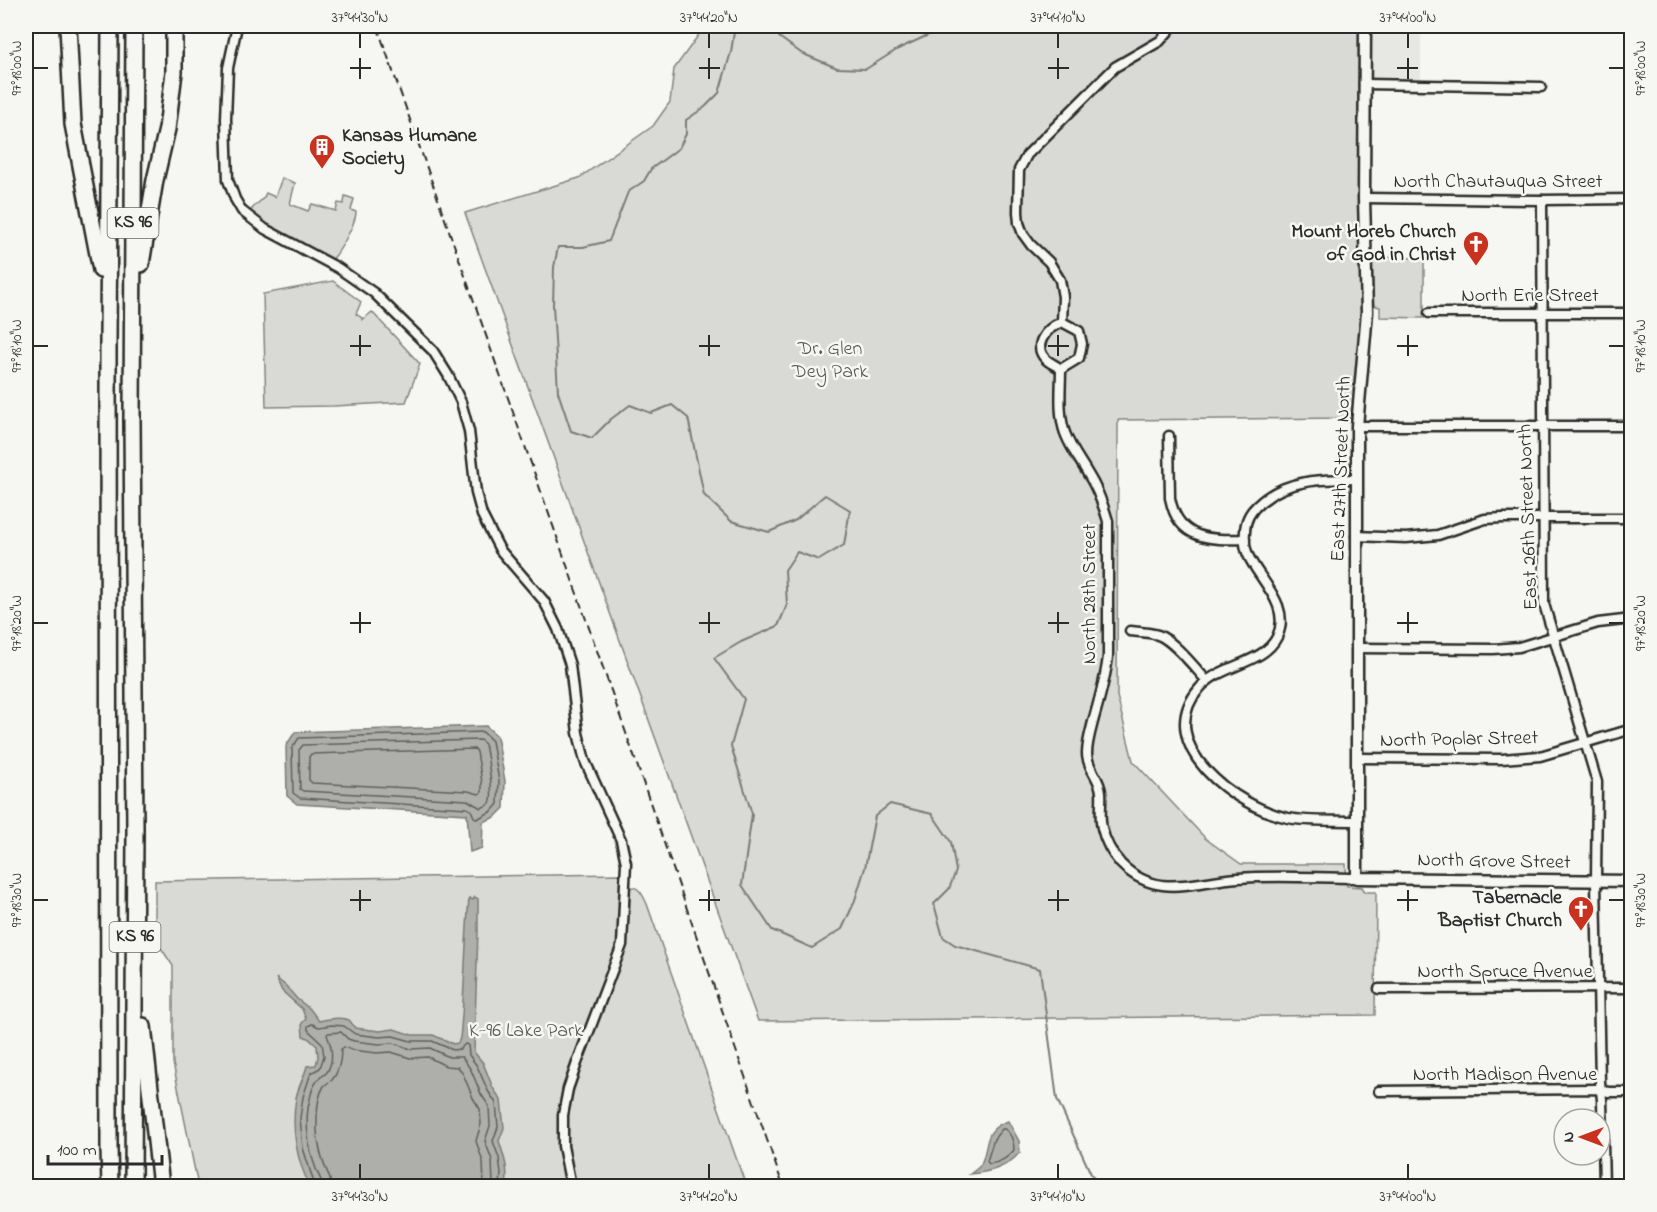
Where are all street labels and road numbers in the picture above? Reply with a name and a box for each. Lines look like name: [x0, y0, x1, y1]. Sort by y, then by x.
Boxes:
street label: North Chautauqua Street: [1394, 168, 1603, 197]
road number: KS 96: [108, 208, 158, 238]
street label: North Erie Street: [1461, 282, 1599, 311]
street label: East 27th Street North: [1324, 376, 1360, 562]
street label: East 26th Street North: [1511, 423, 1547, 611]
street label: North 28th Street: [1076, 524, 1105, 664]
street label: North Poplar Street: [1380, 724, 1539, 756]
street label: North Grove Street: [1417, 846, 1571, 878]
road number: KS 96: [110, 922, 160, 952]
street label: North Spruce Avenue: [1417, 958, 1593, 987]
street label: North Madison Avenue: [1413, 1061, 1597, 1090]

